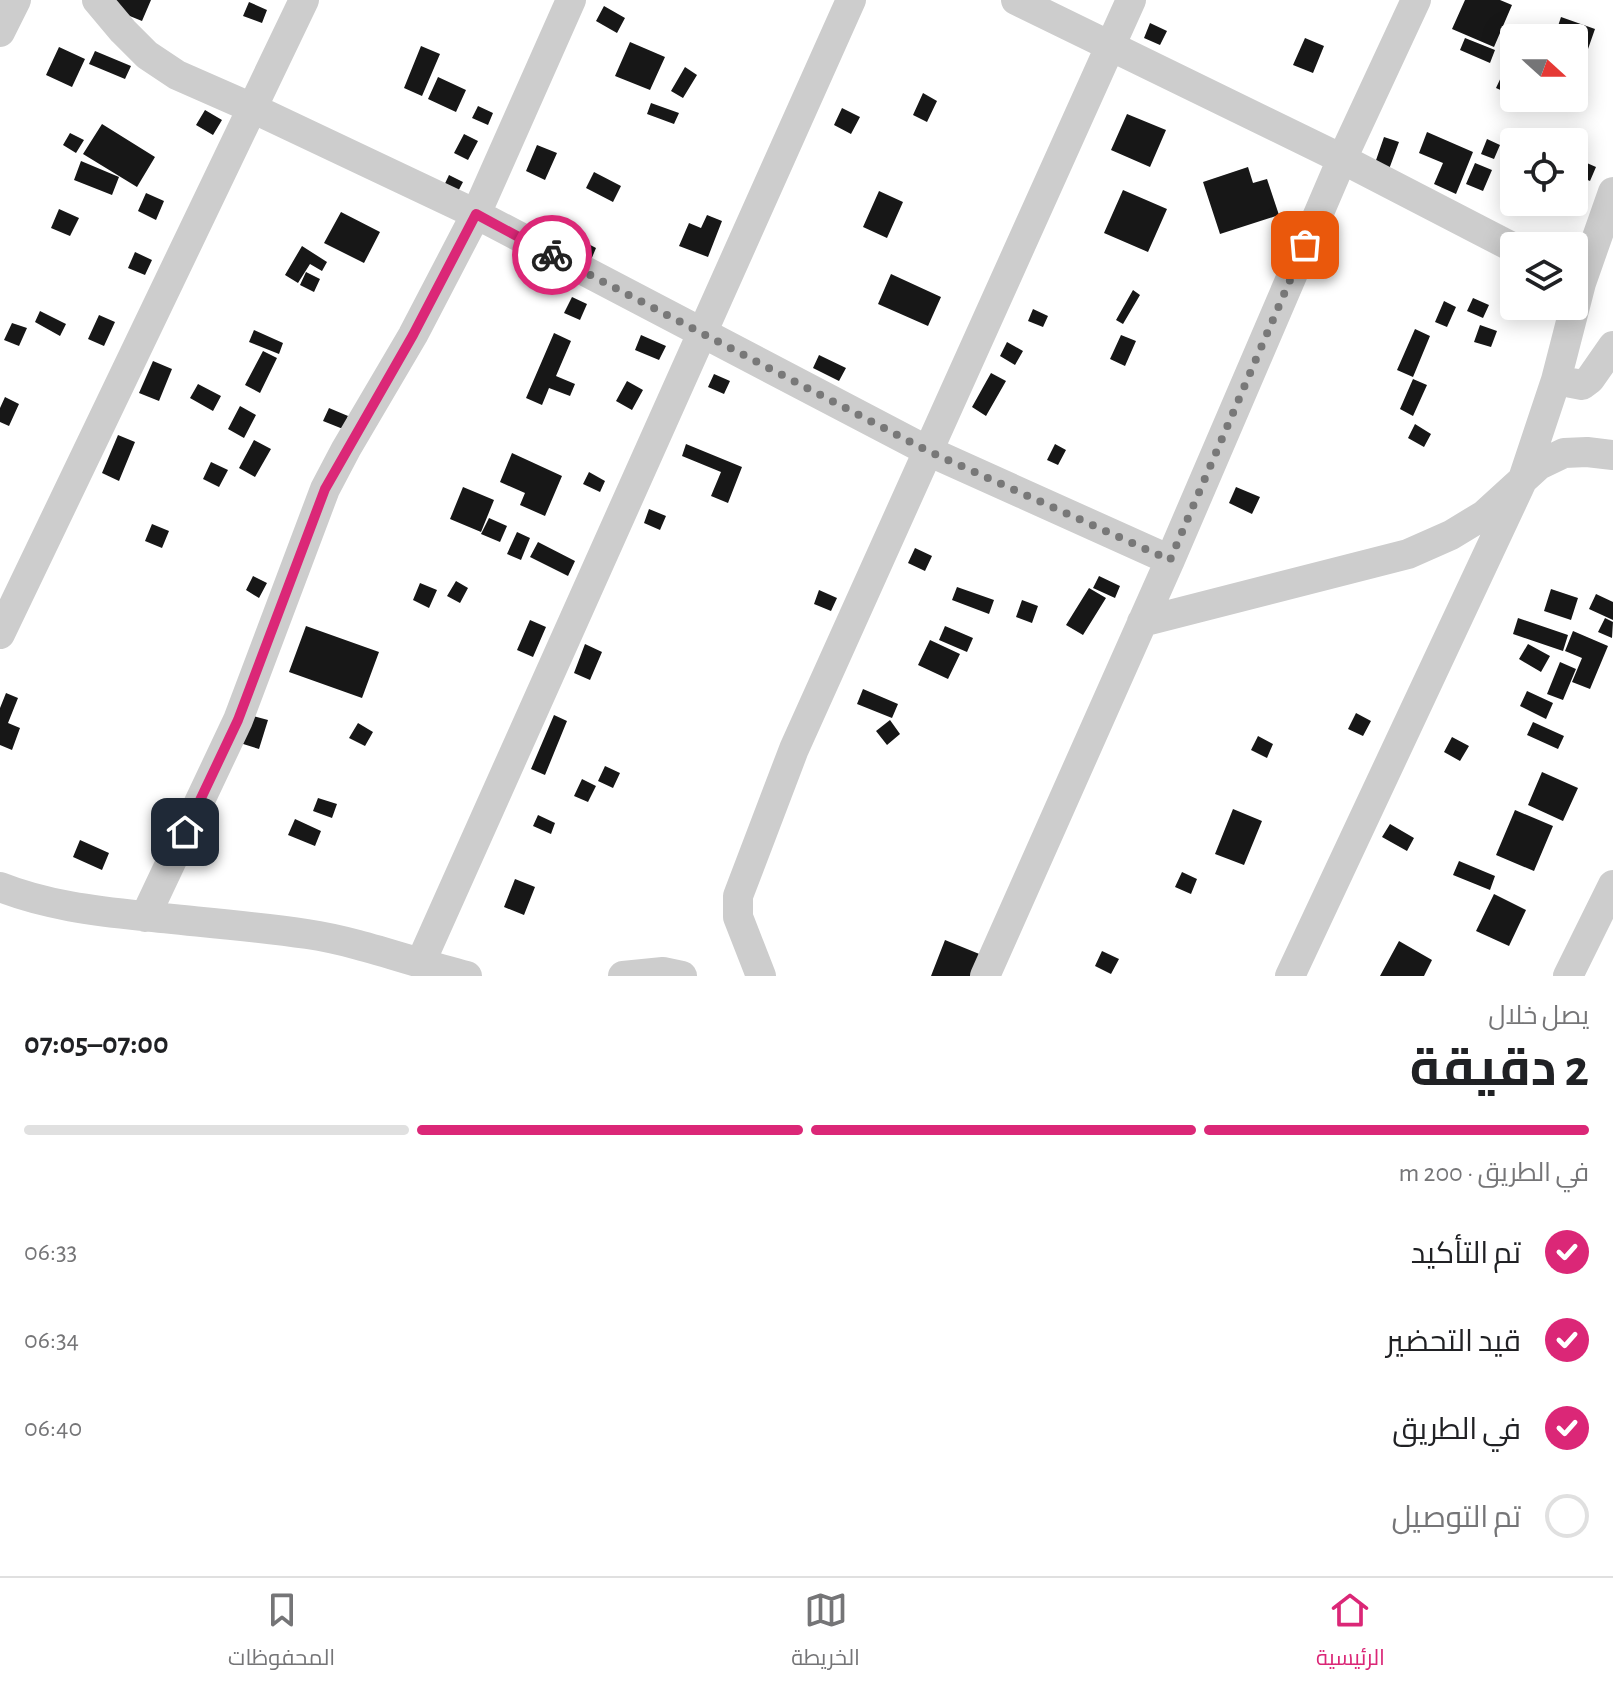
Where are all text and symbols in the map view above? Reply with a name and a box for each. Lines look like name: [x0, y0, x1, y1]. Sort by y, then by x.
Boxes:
north arrow: [1500, 24, 1588, 112]
map controls: [1500, 24, 1588, 320]
button: locate: [1500, 128, 1588, 216]
pin: [1271, 211, 1339, 279]
courier: [512, 215, 592, 295]
icon: bag: [1283, 223, 1327, 267]
button: layers: [1500, 232, 1588, 320]
icon: bike: [530, 233, 574, 277]
pin: [151, 798, 219, 866]
icon: home: [163, 810, 207, 854]
text: يصل خلال: [1488, 1003, 1589, 1029]
text: 07:00–07:05: [24, 1029, 169, 1059]
text: 2 دقيقة: [1410, 1043, 1589, 1095]
text: في الطريق · 200 m: [1398, 1160, 1589, 1186]
icon: check: [1545, 1230, 1589, 1274]
text: 06:33: [24, 1239, 77, 1265]
text: تم التأكيد: [1411, 1239, 1521, 1269]
icon: check: [1545, 1318, 1589, 1362]
text: 06:34: [24, 1327, 79, 1353]
text: قيد التحضير: [1386, 1327, 1521, 1357]
icon: check: [1545, 1406, 1589, 1450]
text: 06:40: [24, 1415, 82, 1441]
text: في الطريق: [1392, 1415, 1521, 1445]
text: تم التوصيل: [1391, 1503, 1521, 1533]
tab: المحفوظات: [228, 1588, 335, 1678]
tab: الخريطة: [791, 1588, 860, 1678]
tab: الرئيسية: [1316, 1588, 1385, 1678]

